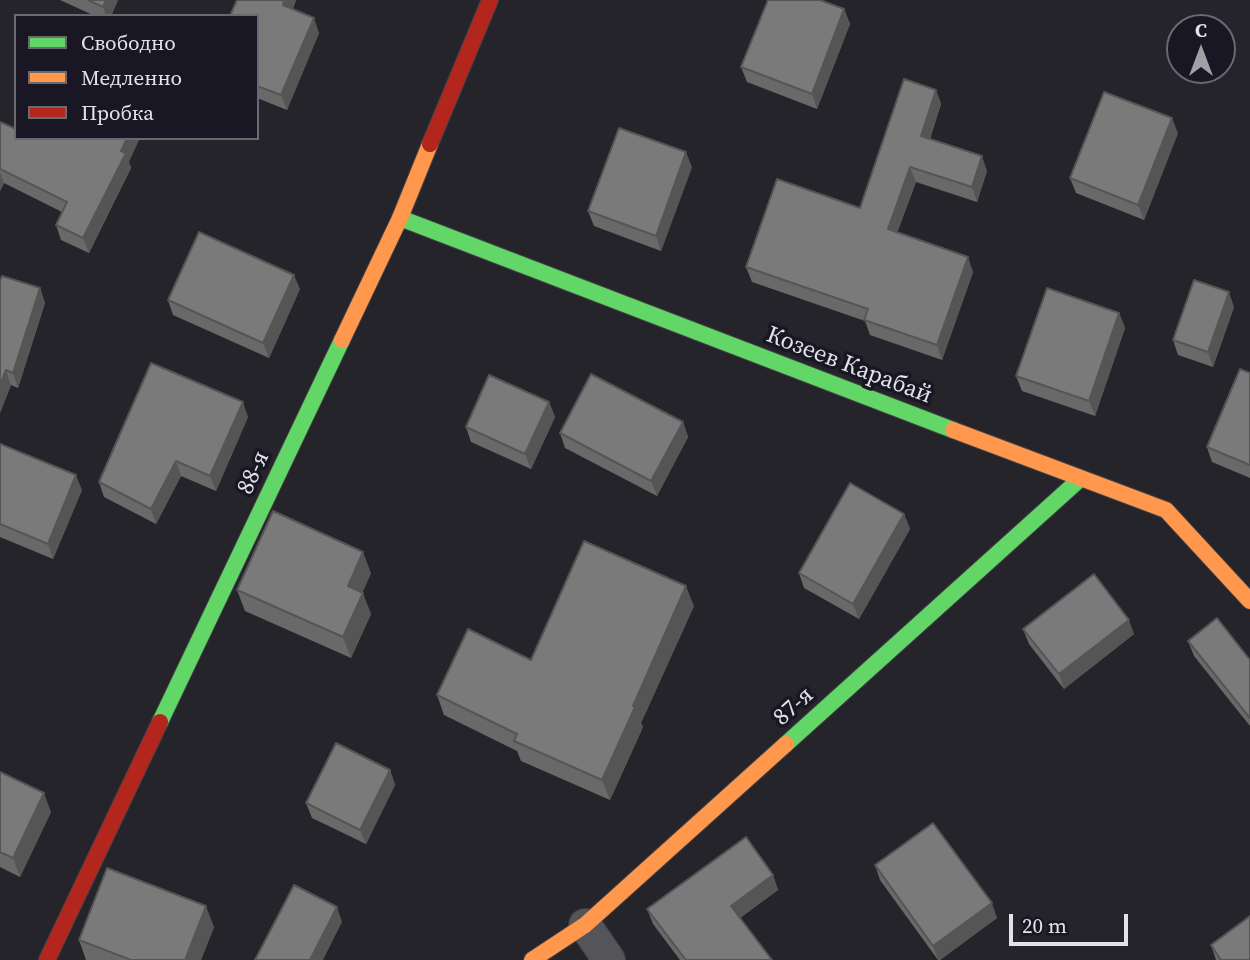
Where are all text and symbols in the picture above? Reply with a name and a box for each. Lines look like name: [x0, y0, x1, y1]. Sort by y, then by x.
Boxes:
legend: [14, 14, 259, 140]
north arrow: [1166, 14, 1236, 84]
text: С: [1195, 17, 1207, 43]
text: Свободно: [81, 28, 176, 57]
text: Медленно: [81, 63, 182, 92]
text: Пробка: [81, 98, 154, 127]
street label: Козеев Карабай: [762, 321, 936, 411]
street label: 88-я: [232, 447, 276, 499]
street label: 87-я: [768, 681, 820, 733]
scale bar: [1012, 900, 1131, 944]
text: 20 m: [1022, 911, 1067, 940]

